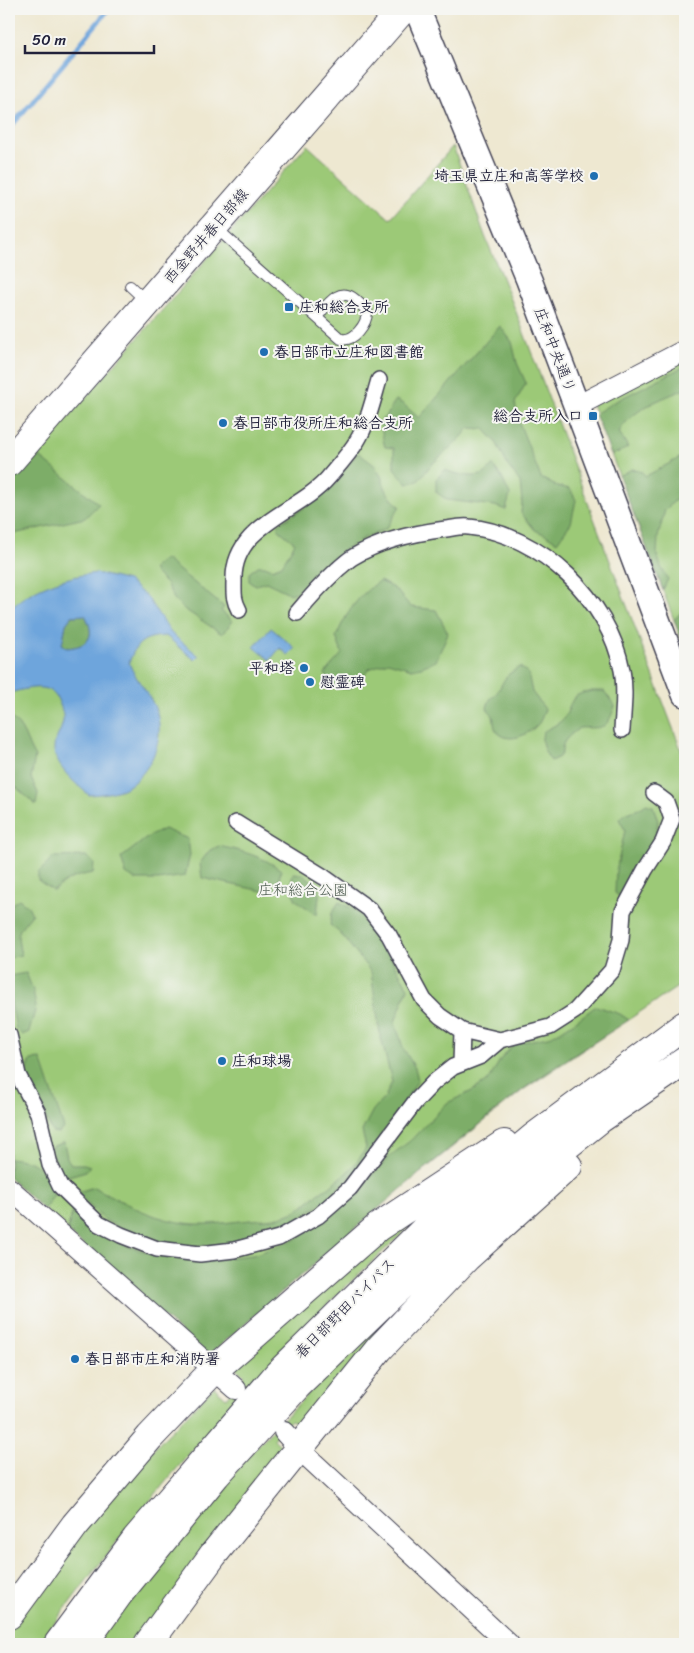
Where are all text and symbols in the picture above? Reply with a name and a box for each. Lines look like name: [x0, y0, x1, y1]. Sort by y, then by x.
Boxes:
scale bar: [25, 22, 154, 54]
text: 50 m: [32, 27, 67, 53]
place label: 埼玉県立庄和高等学校: [434, 163, 584, 189]
marker: 埼玉県立庄和高等学校: [588, 170, 600, 182]
street label: 西金野井春日部線: [157, 182, 255, 290]
place label: 庄和総合支所: [299, 294, 389, 320]
marker: 庄和総合支所: [283, 301, 295, 313]
street label: 庄和中央通り: [527, 303, 583, 397]
place label: 春日部市立庄和図書館: [274, 339, 424, 365]
marker: 春日部市立庄和図書館: [258, 346, 270, 358]
place label: 総合支所入口: [493, 403, 583, 429]
place label: 春日部市役所庄和総合支所: [233, 410, 413, 436]
marker: 総合支所入口: [587, 410, 599, 422]
marker: 春日部市役所庄和総合支所: [217, 417, 229, 429]
place label: 平和塔: [249, 655, 294, 681]
marker: 平和塔: [298, 662, 310, 674]
place label: 慰霊碑: [320, 669, 365, 695]
marker: 慰霊碑: [304, 676, 316, 688]
park label: 庄和総合公園: [258, 877, 348, 903]
place label: 庄和球場: [232, 1048, 292, 1074]
marker: 庄和球場: [216, 1055, 228, 1067]
street label: 春日部野田バイパス: [288, 1251, 402, 1365]
place label: 春日部市庄和消防署: [85, 1346, 220, 1372]
marker: 春日部市庄和消防署: [69, 1353, 81, 1365]

